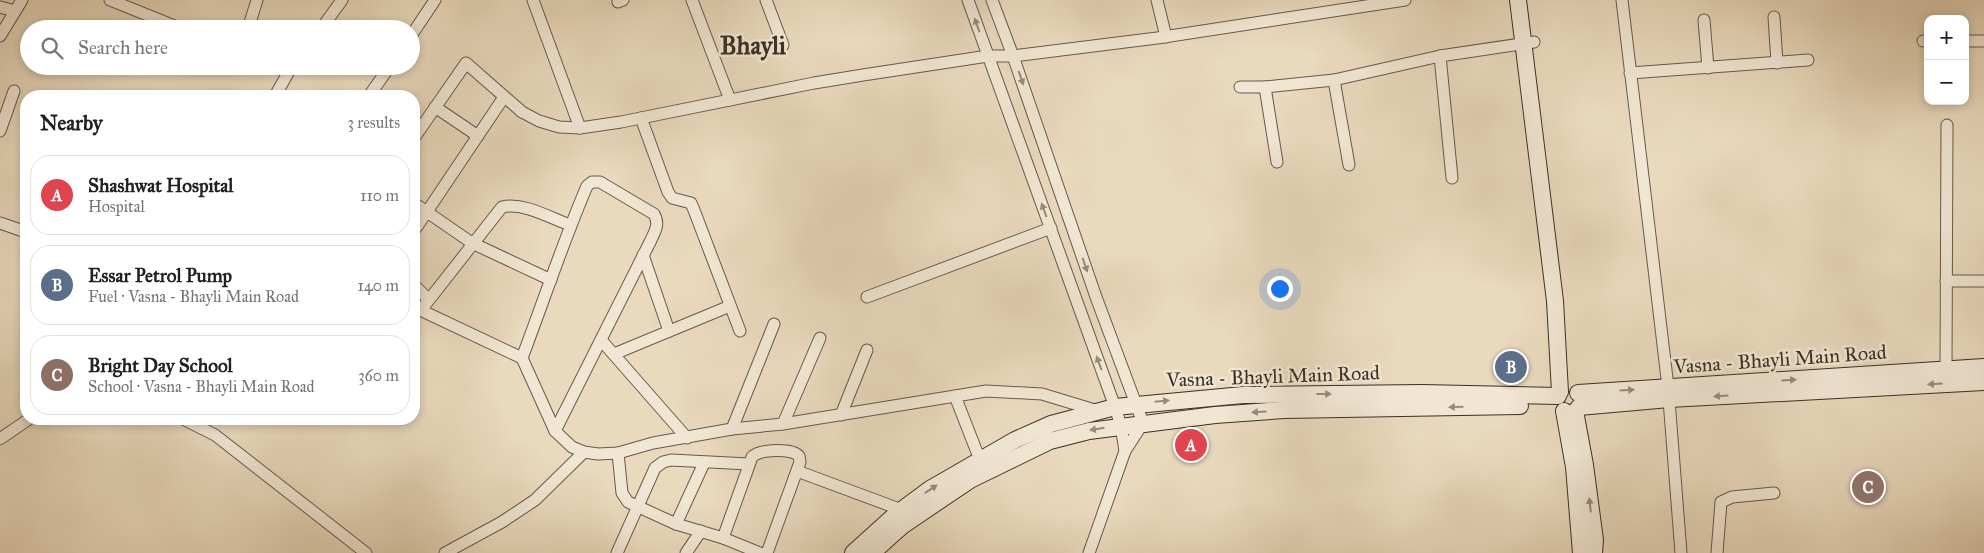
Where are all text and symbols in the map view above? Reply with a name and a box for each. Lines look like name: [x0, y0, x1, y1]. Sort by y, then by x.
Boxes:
map controls: [1924, 15, 1969, 105]
button: +: [1924, 15, 1969, 60]
one-way arrow: [973, 17, 980, 32]
search box: [20, 20, 420, 75]
district label: Bhayli: [720, 30, 786, 61]
icon: search: [38, 34, 66, 62]
text: Search here: [78, 36, 168, 59]
button: −: [1924, 60, 1969, 105]
one-way arrow: [1018, 71, 1025, 86]
text: Nearby: [40, 110, 103, 136]
text: 3 results: [347, 113, 400, 132]
text: Shashwat Hospital: [88, 174, 233, 197]
text: A: [52, 186, 62, 205]
text: 110 m: [360, 186, 399, 205]
text: Hospital: [88, 197, 145, 216]
one-way arrow: [1040, 203, 1047, 218]
one-way arrow: [1082, 258, 1089, 273]
text: Essar Petrol Pump: [88, 264, 232, 287]
text: B: [52, 276, 62, 295]
text: 140 m: [358, 276, 399, 295]
your location: [1267, 276, 1293, 302]
text: Fuel · Vasna - Bhayli Main Road: [88, 287, 299, 306]
street label: Vasna - Bhayli Main Road: [1672, 340, 1887, 378]
pin: B: [1495, 348, 1527, 386]
text: Bright Day School: [88, 354, 233, 377]
one-way arrow: [1095, 356, 1102, 371]
street label: Vasna - Bhayli Main Road: [1165, 360, 1380, 392]
text: C: [52, 366, 62, 385]
text: 360 m: [358, 366, 399, 385]
one-way arrow: [1781, 375, 1797, 383]
text: School · Vasna - Bhayli Main Road: [88, 377, 315, 396]
one-way arrow: [1927, 381, 1943, 389]
one-way arrow: [1619, 385, 1635, 393]
one-way arrow: [1316, 390, 1332, 398]
one-way arrow: [1712, 393, 1728, 401]
one-way arrow: [1154, 397, 1170, 405]
one-way arrow: [1448, 403, 1464, 411]
one-way arrow: [1251, 408, 1267, 416]
one-way arrow: [1089, 426, 1105, 434]
pin: A: [1175, 426, 1207, 464]
pin: C: [1852, 468, 1884, 506]
one-way arrow: [924, 484, 938, 494]
one-way arrow: [1586, 496, 1594, 512]

